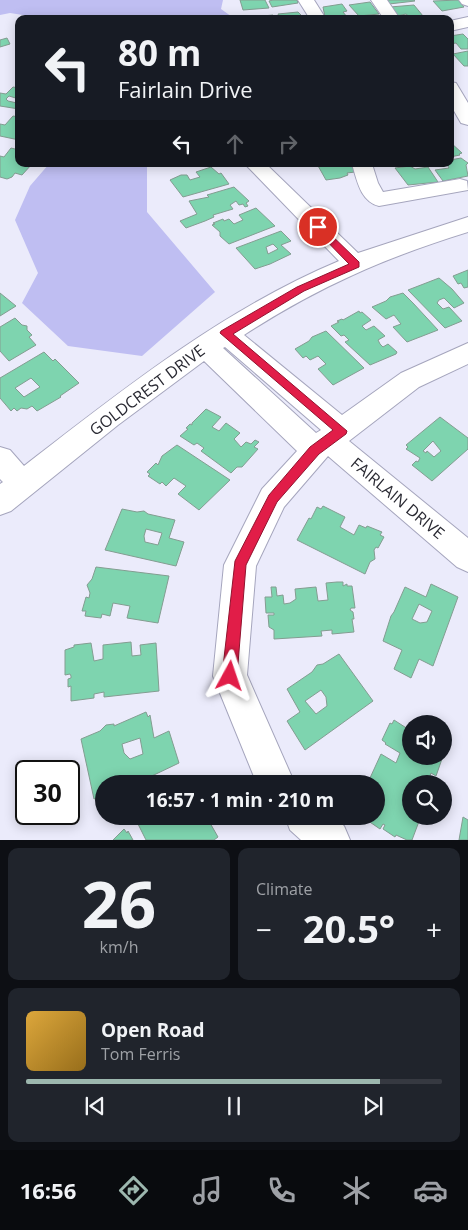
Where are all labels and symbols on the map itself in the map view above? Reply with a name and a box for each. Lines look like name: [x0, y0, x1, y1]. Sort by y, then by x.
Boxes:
pin: [297, 206, 339, 248]
street label: GOLDCREST DRIVE: [85, 339, 209, 441]
street label: FAIRLAIN DRIVE: [346, 452, 450, 544]
position arrow: [203, 649, 255, 701]
speed limit sign: 30: [15, 760, 80, 825]

